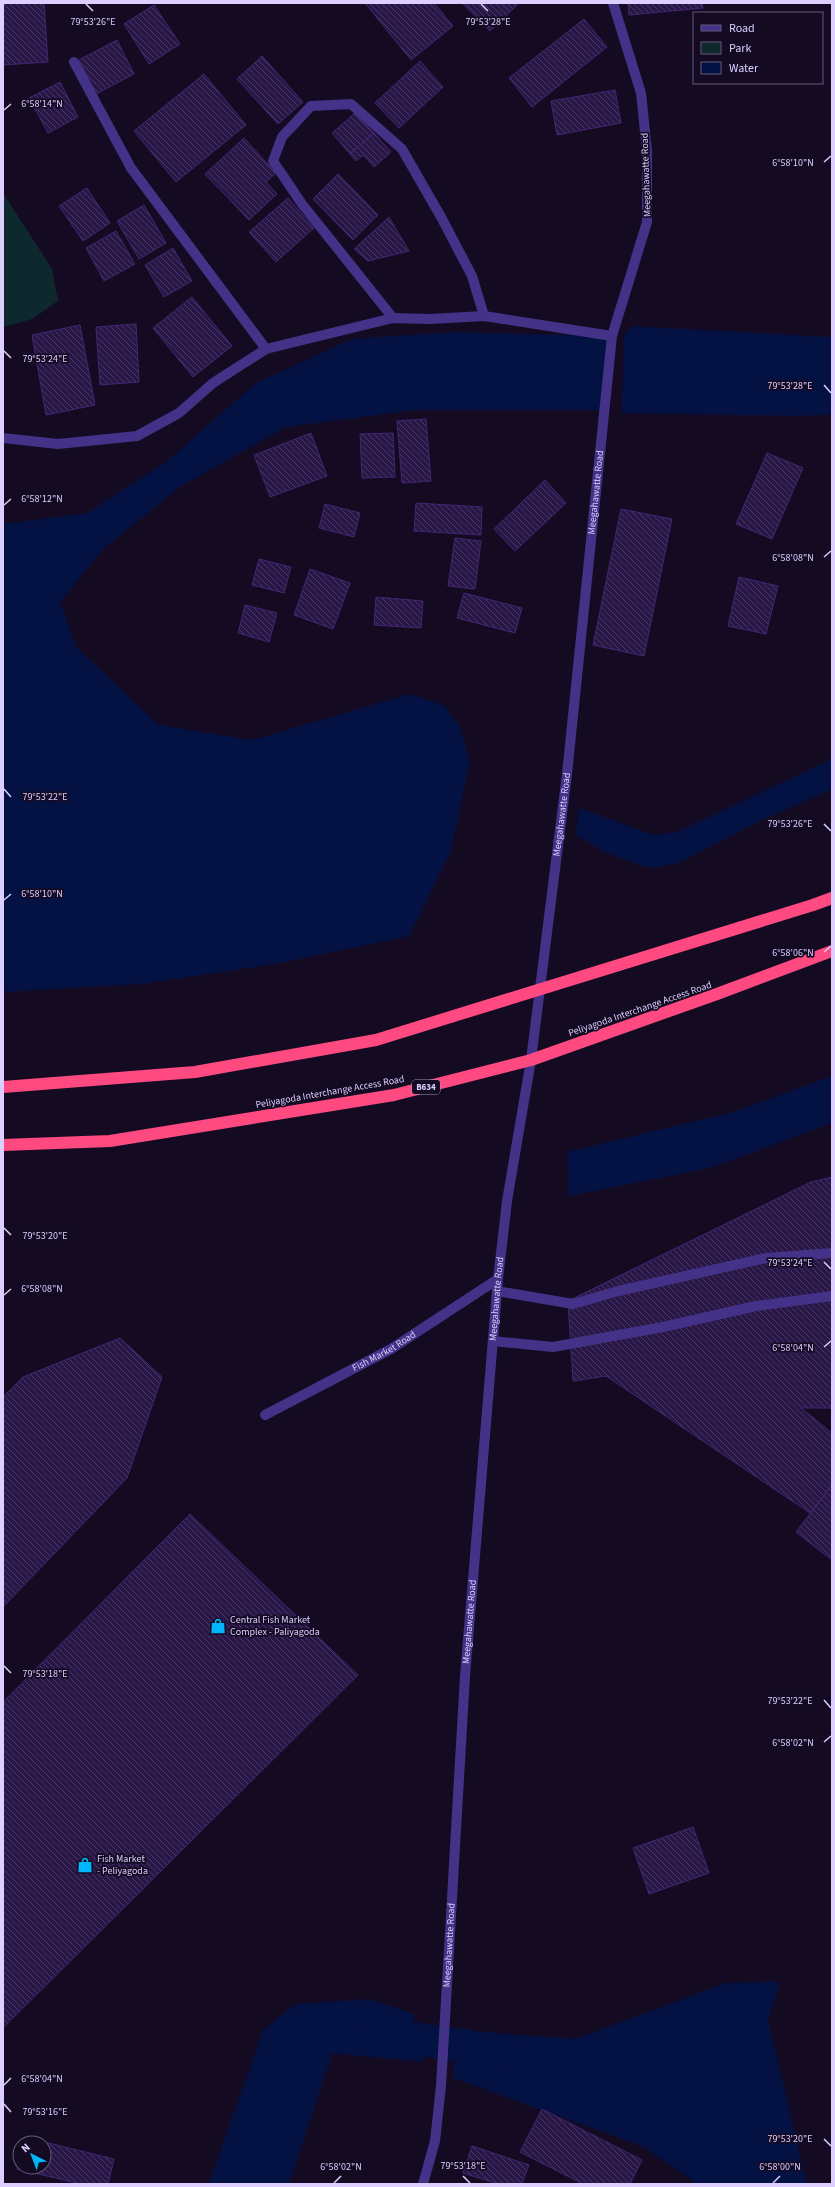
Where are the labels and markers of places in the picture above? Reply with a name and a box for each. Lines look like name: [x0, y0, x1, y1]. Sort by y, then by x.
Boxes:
place label: Central Fish Market Complex - Paliyagoda: [230, 1613, 320, 1639]
shop icon: Central Fish Market Complex - Paliyagoda: [209, 1617, 227, 1635]
place label: Fish Market - Peliyagoda: [97, 1852, 148, 1878]
shop icon: Fish Market - Peliyagoda: [76, 1856, 94, 1874]

